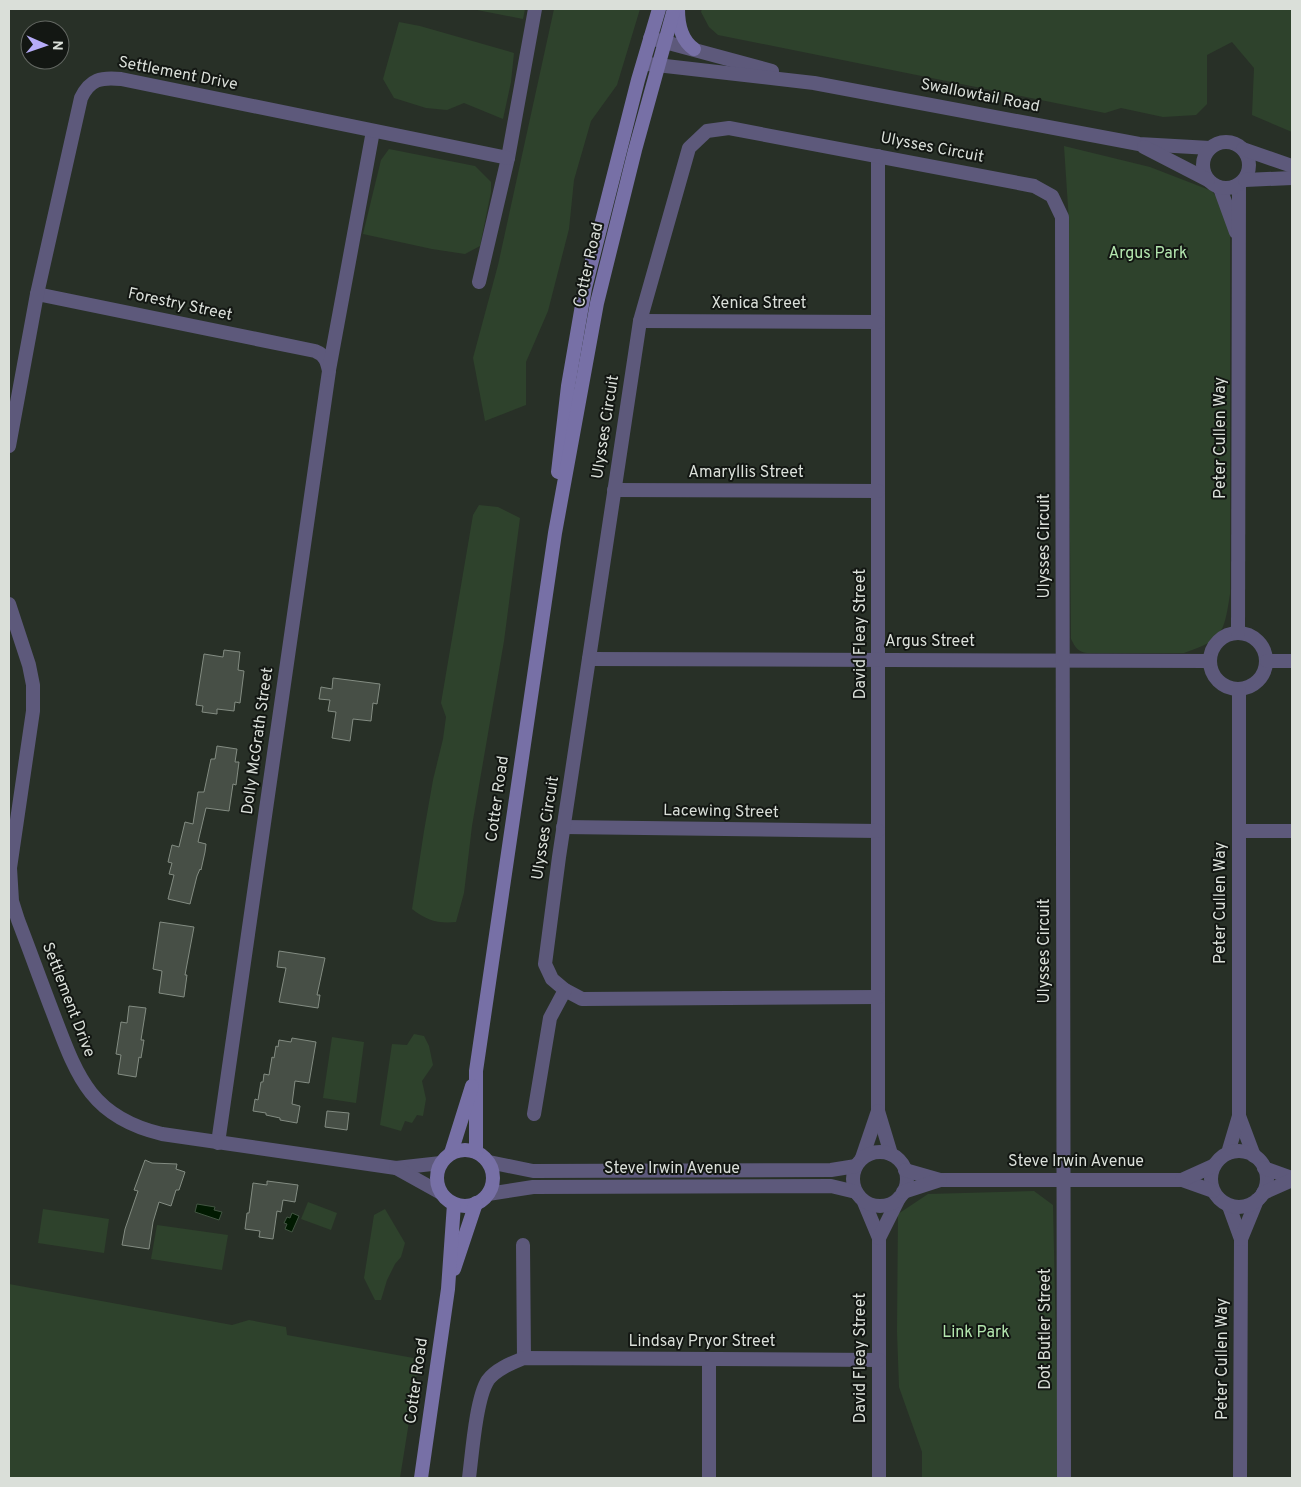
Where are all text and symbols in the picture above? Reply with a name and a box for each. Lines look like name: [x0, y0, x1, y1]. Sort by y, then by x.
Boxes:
north arrow: [20, 20, 70, 70]
text: N: [48, 40, 65, 51]
street label: Settlement Drive: [117, 53, 239, 95]
street label: Swallowtail Road: [919, 75, 1041, 117]
street label: Ulysses Circuit: [878, 128, 986, 168]
street label: Cotter Road: [570, 221, 608, 309]
park label: Argus Park: [1109, 244, 1188, 264]
street label: Forestry Street: [126, 284, 234, 326]
street label: Xenica Street: [711, 294, 807, 314]
street label: Ulysses Circuit: [588, 374, 624, 480]
street label: Peter Cullen Way: [1211, 377, 1231, 499]
street label: Amaryllis Street: [688, 463, 804, 483]
street label: Ulysses Circuit: [1035, 493, 1055, 599]
street label: David Fleay Street: [851, 569, 871, 699]
street label: Argus Street: [885, 632, 975, 652]
street label: Dolly McGrath Street: [238, 666, 278, 816]
street label: Cotter Road: [482, 755, 514, 843]
street label: Ulysses Circuit: [528, 775, 564, 881]
street label: Lacewing Street: [663, 801, 779, 823]
street label: Peter Cullen Way: [1211, 842, 1231, 964]
street label: Ulysses Circuit: [1035, 898, 1055, 1004]
street label: Settlement Drive: [37, 940, 99, 1060]
street label: Steve Irwin Avenue: [1008, 1152, 1144, 1172]
street label: Steve Irwin Avenue: [604, 1159, 740, 1179]
street label: Dot Butler Street: [1036, 1268, 1056, 1390]
street label: David Fleay Street: [851, 1293, 871, 1423]
street label: Peter Cullen Way: [1213, 1298, 1233, 1420]
park label: Link Park: [942, 1323, 1010, 1343]
street label: Lindsay Pryor Street: [629, 1332, 775, 1352]
street label: Cotter Road: [401, 1337, 433, 1425]

